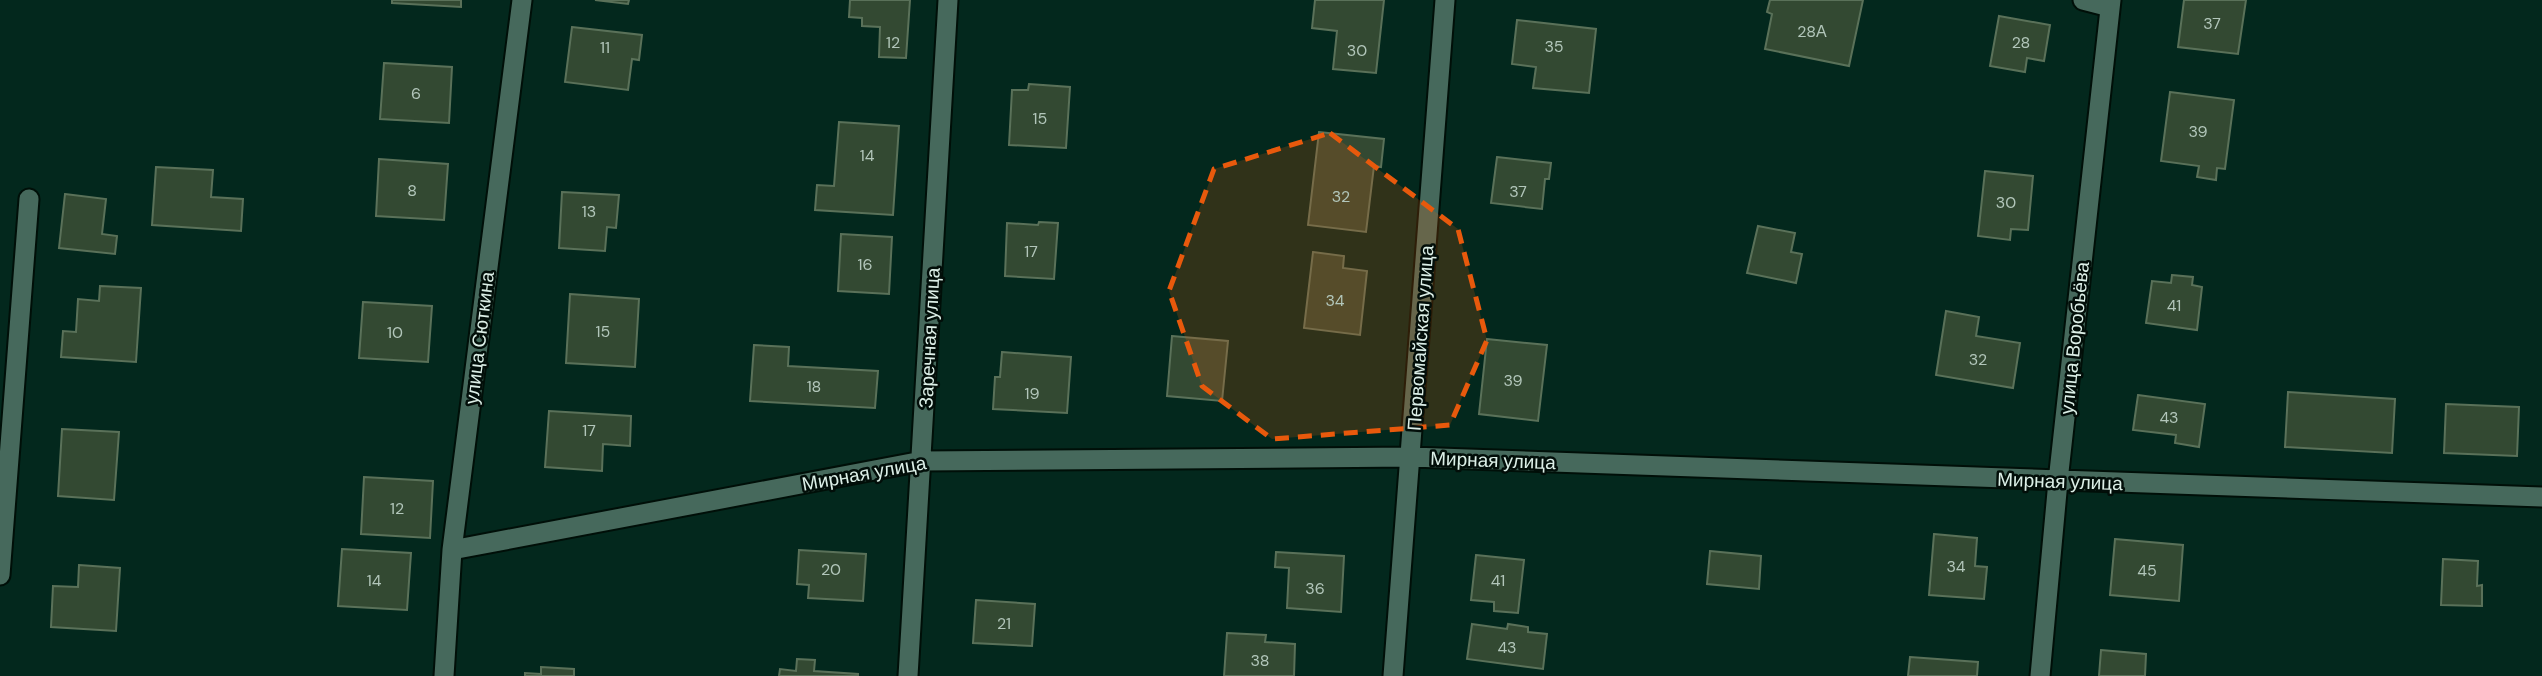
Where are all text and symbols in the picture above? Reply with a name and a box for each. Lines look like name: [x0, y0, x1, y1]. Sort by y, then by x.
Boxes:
house number: 37: [2203, 13, 2221, 34]
house number: 28А: [1797, 21, 1827, 42]
house number: 12: [886, 32, 900, 53]
house number: 28: [2012, 32, 2030, 53]
house number: 35: [1544, 36, 1564, 57]
house number: 11: [600, 37, 610, 58]
house number: 30: [1347, 40, 1367, 61]
house number: 6: [411, 83, 421, 104]
house number: 15: [1033, 108, 1047, 129]
house number: 39: [2188, 121, 2208, 142]
house number: 14: [860, 145, 875, 166]
house number: 8: [407, 180, 417, 201]
house number: 37: [1509, 181, 1527, 202]
house number: 32: [1332, 186, 1350, 207]
house number: 30: [1996, 192, 2016, 213]
house number: 13: [582, 201, 596, 222]
house number: 17: [1024, 241, 1038, 262]
street label: Первомайская улица: [1402, 244, 1439, 432]
house number: 16: [857, 254, 873, 275]
street label: улица Воробьёва: [2054, 260, 2095, 416]
street label: Заречная улица: [913, 267, 946, 409]
street label: улица Сюткина: [459, 270, 500, 406]
house number: 34: [1325, 290, 1345, 311]
house number: 41: [2167, 295, 2181, 316]
house number: 15: [596, 321, 610, 342]
house number: 10: [387, 322, 403, 343]
house number: 32: [1969, 349, 1987, 370]
house number: 39: [1503, 370, 1523, 391]
house number: 18: [807, 376, 821, 397]
house number: 19: [1024, 383, 1040, 404]
house number: 43: [2159, 407, 2179, 428]
house number: 17: [582, 420, 596, 441]
street label: Мирная улица: [1430, 446, 1557, 475]
street label: Мирная улица: [800, 450, 929, 497]
street label: Мирная улица: [1997, 467, 2124, 496]
house number: 12: [390, 498, 404, 519]
house number: 34: [1946, 556, 1966, 577]
house number: 20: [821, 559, 841, 580]
house number: 45: [2137, 560, 2157, 581]
house number: 14: [367, 570, 382, 591]
house number: 41: [1491, 570, 1505, 591]
house number: 36: [1305, 578, 1325, 599]
house number: 21: [997, 613, 1011, 634]
house number: 43: [1497, 637, 1517, 658]
house number: 38: [1250, 650, 1270, 671]

